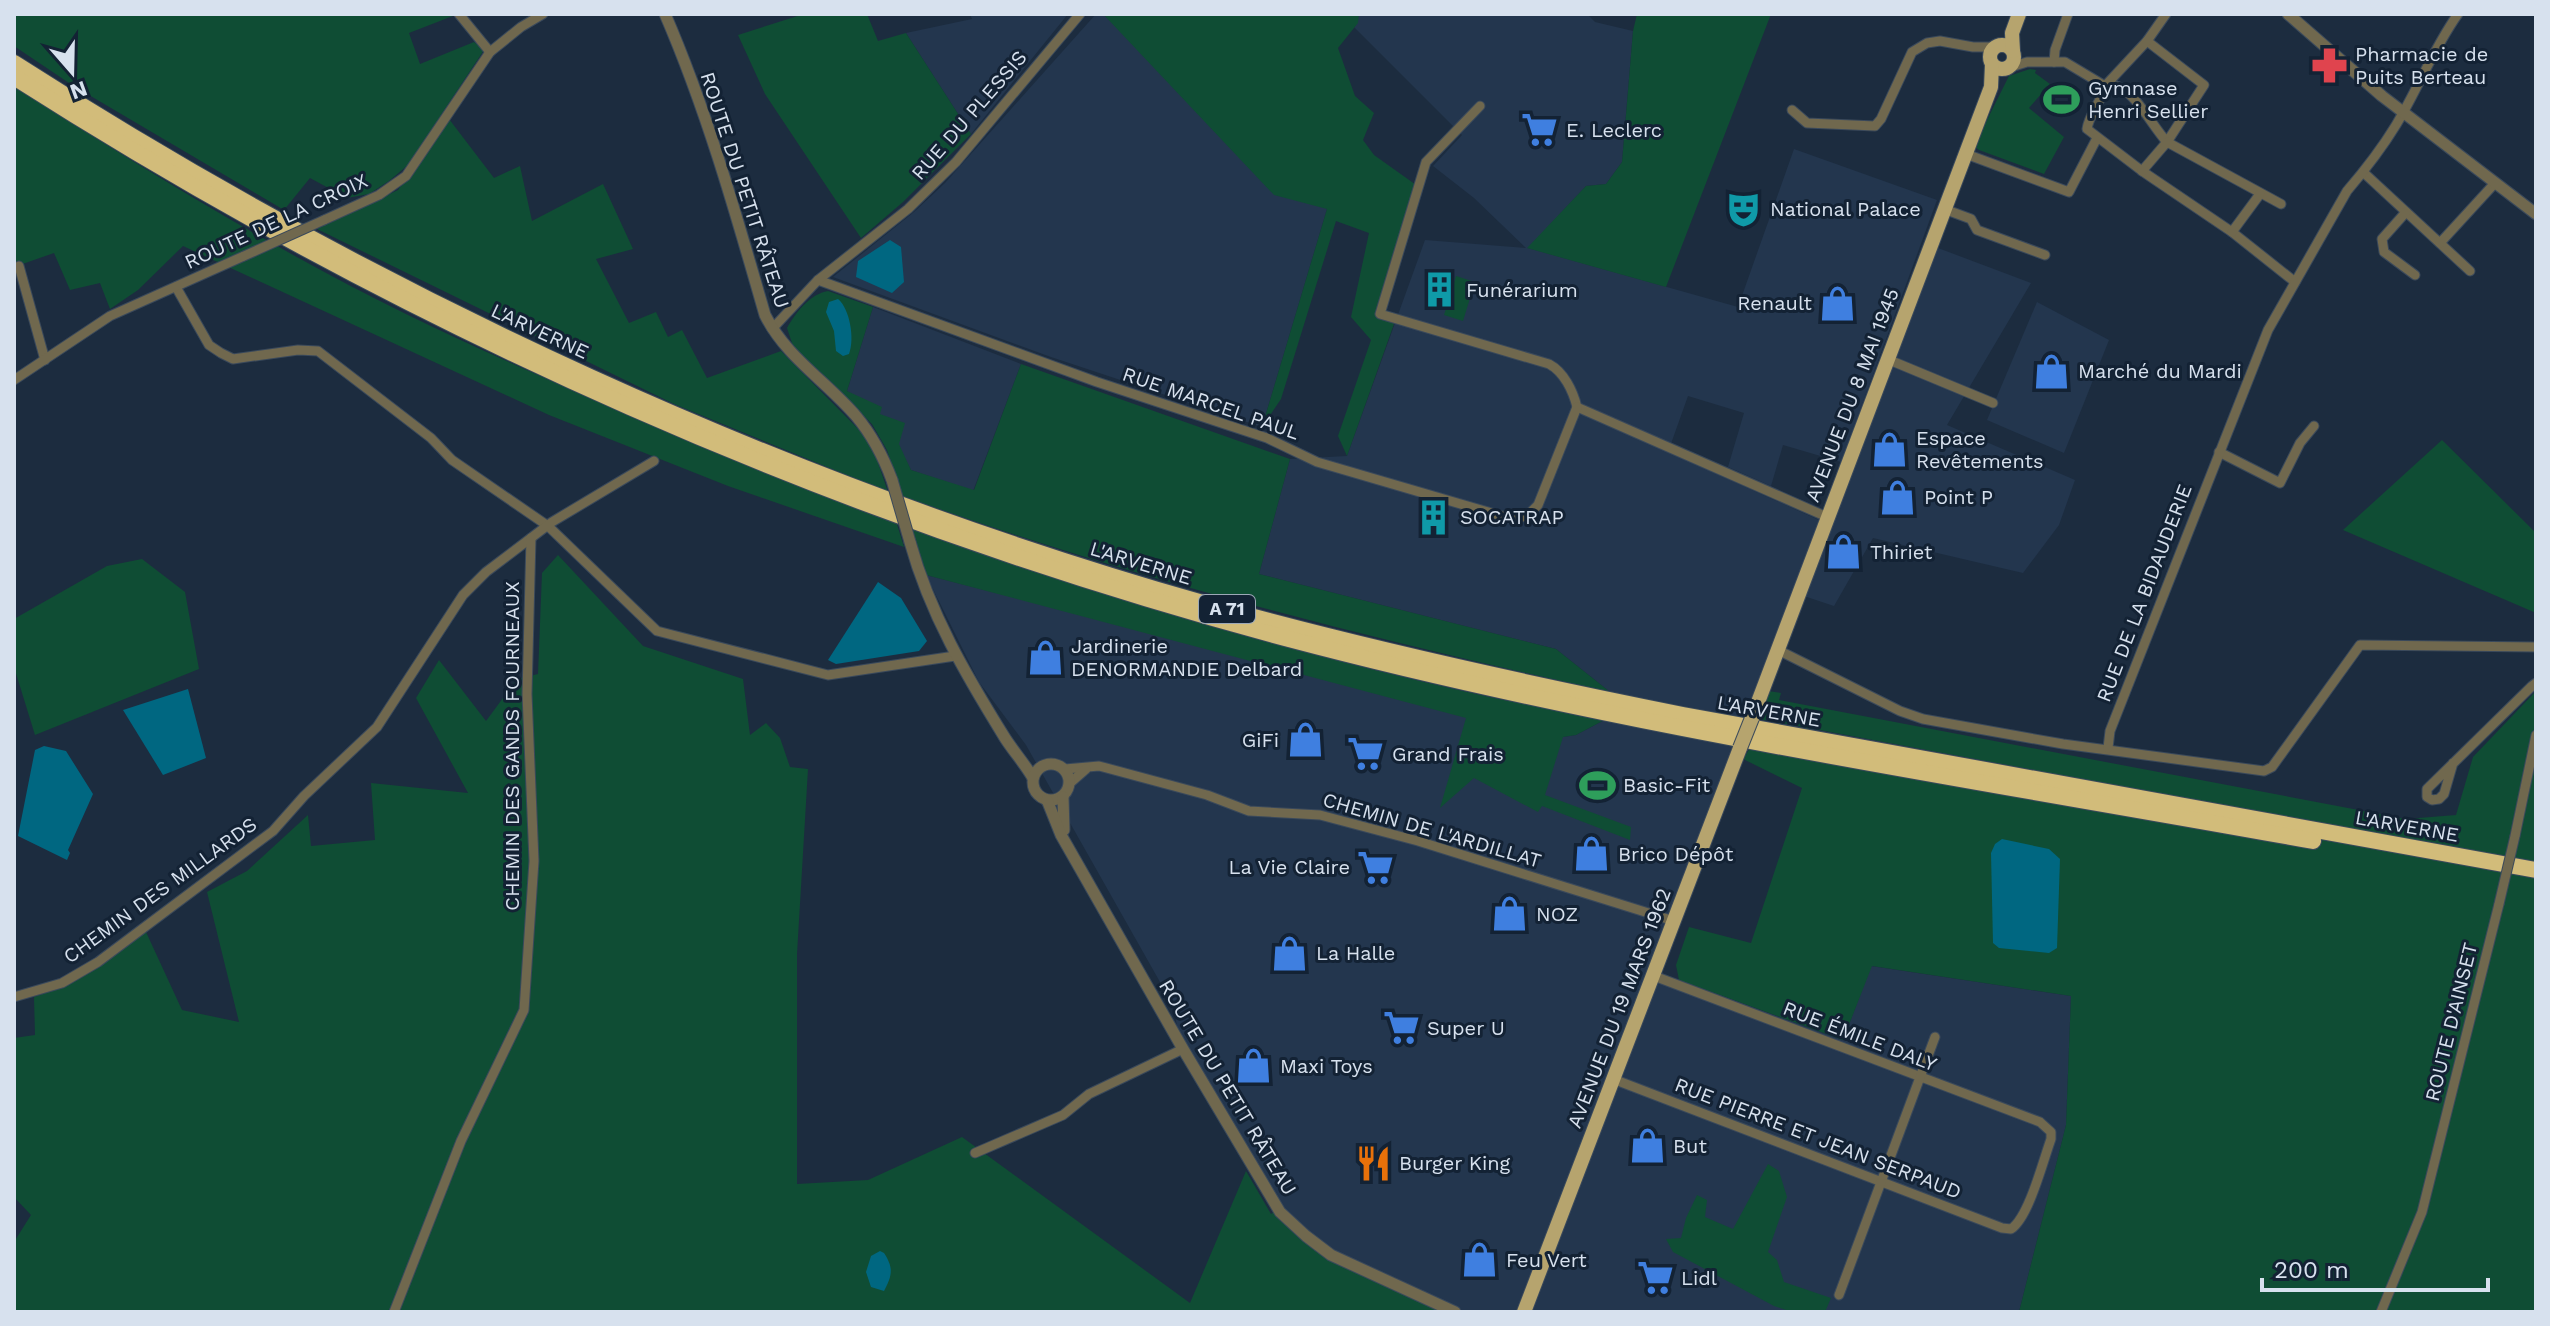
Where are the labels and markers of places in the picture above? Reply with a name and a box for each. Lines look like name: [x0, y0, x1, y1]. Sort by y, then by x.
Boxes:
place label: Pharmacie de Puits Berteau: [2355, 42, 2488, 89]
pharmacy icon: Pharmacie de Puits Berteau: [2310, 47, 2348, 85]
place label: Gymnase Henri Sellier: [2088, 76, 2208, 123]
sports icon: Gymnase Henri Sellier: [2043, 81, 2081, 119]
supermarket icon: E. Leclerc: [1521, 111, 1559, 149]
place label: E. Leclerc: [1566, 118, 1662, 142]
theatre icon: National Palace: [1725, 190, 1763, 228]
place label: National Palace: [1770, 197, 1921, 221]
building icon: Funérarium: [1421, 271, 1459, 309]
place label: Funérarium: [1466, 278, 1578, 302]
shop icon: Renault: [1819, 284, 1857, 322]
place label: Renault: [1737, 291, 1813, 315]
shop icon: Marché du Mardi: [2033, 352, 2071, 390]
place label: Marché du Mardi: [2078, 359, 2242, 383]
place label: Espace Revêtements: [1916, 426, 2044, 473]
shop icon: Espace Revêtements: [1871, 431, 1909, 469]
shop icon: Point P: [1879, 478, 1917, 516]
place label: Point P: [1924, 485, 1993, 509]
building icon: SOCATRAP: [1415, 498, 1453, 536]
place label: SOCATRAP: [1460, 505, 1564, 529]
shop icon: Thiriet: [1825, 533, 1863, 571]
place label: Thiriet: [1870, 540, 1933, 564]
place label: Jardinerie DENORMANDIE Delbard: [1071, 634, 1302, 681]
shop icon: Jardinerie DENORMANDIE Delbard: [1026, 639, 1064, 677]
shop icon: GiFi: [1286, 721, 1324, 759]
place label: GiFi: [1242, 728, 1279, 752]
supermarket icon: Grand Frais: [1347, 735, 1385, 773]
place label: Grand Frais: [1392, 742, 1504, 766]
sports icon: Basic-Fit: [1578, 766, 1616, 804]
place label: Basic-Fit: [1623, 773, 1711, 797]
shop icon: Brico Dépôt: [1573, 835, 1611, 873]
place label: Brico Dépôt: [1618, 842, 1734, 866]
supermarket icon: La Vie Claire: [1357, 848, 1395, 886]
place label: La Vie Claire: [1229, 855, 1350, 879]
shop icon: NOZ: [1491, 895, 1529, 933]
place label: NOZ: [1536, 902, 1578, 926]
shop icon: La Halle: [1271, 934, 1309, 972]
place label: La Halle: [1316, 941, 1395, 965]
supermarket icon: Super U: [1382, 1009, 1420, 1047]
place label: Super U: [1427, 1016, 1505, 1040]
shop icon: Maxi Toys: [1235, 1047, 1273, 1085]
place label: Maxi Toys: [1280, 1054, 1373, 1078]
shop icon: But: [1628, 1127, 1666, 1165]
place label: But: [1673, 1134, 1707, 1158]
restaurant icon: Burger King: [1354, 1144, 1392, 1182]
place label: Burger King: [1399, 1151, 1511, 1175]
shop icon: Feu Vert: [1461, 1241, 1499, 1279]
place label: Feu Vert: [1506, 1248, 1587, 1272]
supermarket icon: Lidl: [1636, 1259, 1674, 1297]
place label: Lidl: [1681, 1266, 1717, 1290]

